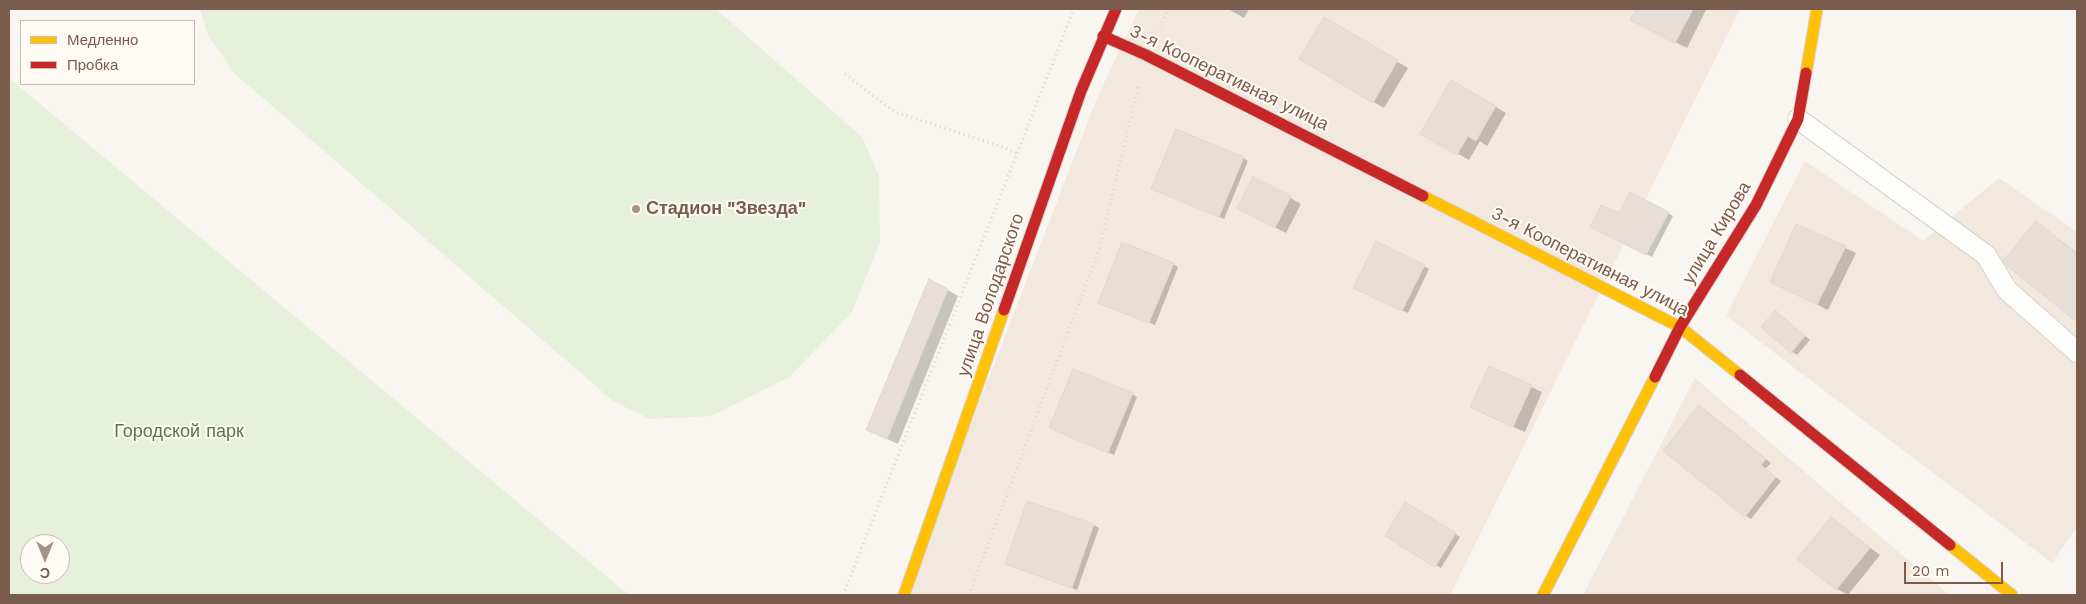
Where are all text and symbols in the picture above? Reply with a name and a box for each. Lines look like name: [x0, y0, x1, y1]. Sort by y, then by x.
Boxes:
legend: [20, 20, 195, 85]
street label: 3-я Кооперативная улица: [1126, 20, 1332, 136]
text: Медленно: [67, 31, 138, 49]
text: Пробка: [67, 56, 118, 74]
street label: улица Кирова: [1678, 178, 1756, 288]
place label: Стадион "Звезда": [646, 198, 806, 220]
marker: Стадион "Звезда": [630, 203, 642, 215]
street label: 3-я Кооперативная улица: [1488, 203, 1692, 321]
street label: улица Володарского: [953, 210, 1029, 380]
park label: Городской парк: [114, 421, 244, 443]
north arrow: [20, 534, 70, 584]
scale bar: [1906, 552, 2005, 584]
text: 20 m: [1912, 562, 1950, 580]
text: С: [40, 565, 50, 581]

